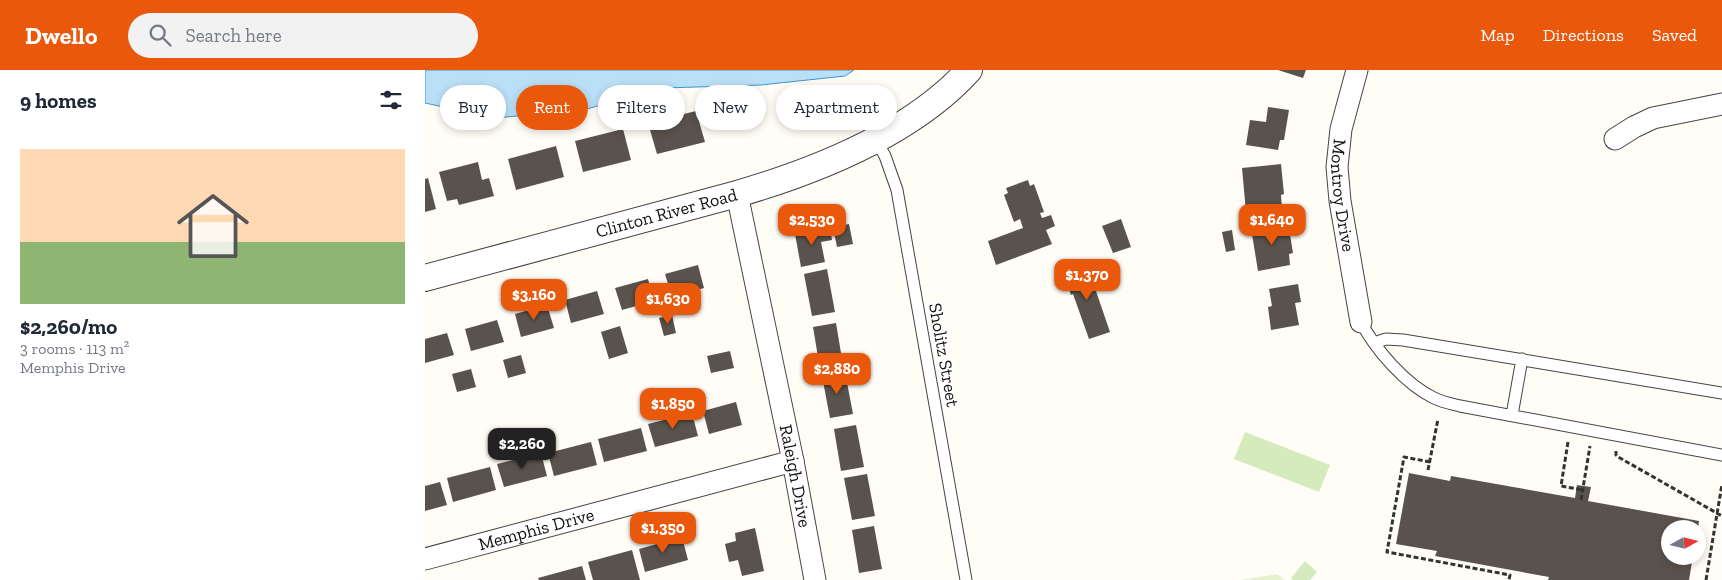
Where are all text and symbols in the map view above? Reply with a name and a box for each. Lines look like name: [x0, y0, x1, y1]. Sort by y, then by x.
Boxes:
search box: [128, 13, 478, 58]
text: Dwello: [25, 21, 98, 50]
icon: search: [146, 21, 174, 49]
text: Search here: [186, 24, 282, 47]
text: Map: [1480, 24, 1515, 46]
text: Directions: [1543, 24, 1624, 46]
text: Saved: [1652, 24, 1697, 46]
chip: Buy: [440, 85, 506, 130]
chip: Rent: [516, 85, 588, 130]
chip: Filters: [598, 85, 685, 130]
chip: New: [695, 85, 766, 130]
chip: Apartment: [776, 85, 897, 130]
icon: filters: [377, 86, 405, 114]
text: 9 homes: [20, 88, 97, 113]
street label: Montroy Drive: [1326, 138, 1360, 253]
icon: home: [168, 181, 258, 271]
street label: Clinton River Road: [593, 183, 740, 243]
pin: $2,530: [771, 204, 853, 246]
pin: $1,640: [1231, 204, 1313, 246]
text: $2,530: [789, 210, 835, 229]
text: $1,640: [1250, 210, 1294, 229]
pin: $1,370: [1046, 258, 1128, 301]
text: $1,370: [1065, 265, 1109, 284]
pin: $3,160: [493, 278, 575, 321]
pin: $1,630: [627, 282, 709, 325]
text: $3,160: [512, 285, 556, 304]
text: $1,630: [646, 289, 690, 308]
street label: Sholitz Street: [924, 301, 964, 409]
text: $2,260/mo: [20, 314, 117, 339]
text: 3 rooms · 113 m²: [20, 339, 129, 358]
pin: $2,880: [796, 352, 878, 395]
text: Memphis Drive: [20, 358, 126, 377]
text: $2,880: [814, 359, 860, 378]
pin: $1,850: [632, 388, 714, 430]
text: $1,850: [651, 394, 695, 413]
street label: Raleigh Drive: [775, 423, 816, 529]
pin: $2,260: [481, 428, 563, 470]
text: $2,260: [499, 434, 545, 453]
street label: Memphis Drive: [476, 503, 596, 555]
pin: $1,350: [622, 512, 704, 554]
text: $1,350: [641, 518, 685, 537]
north arrow: [1661, 520, 1706, 565]
map controls: [1661, 520, 1706, 565]

